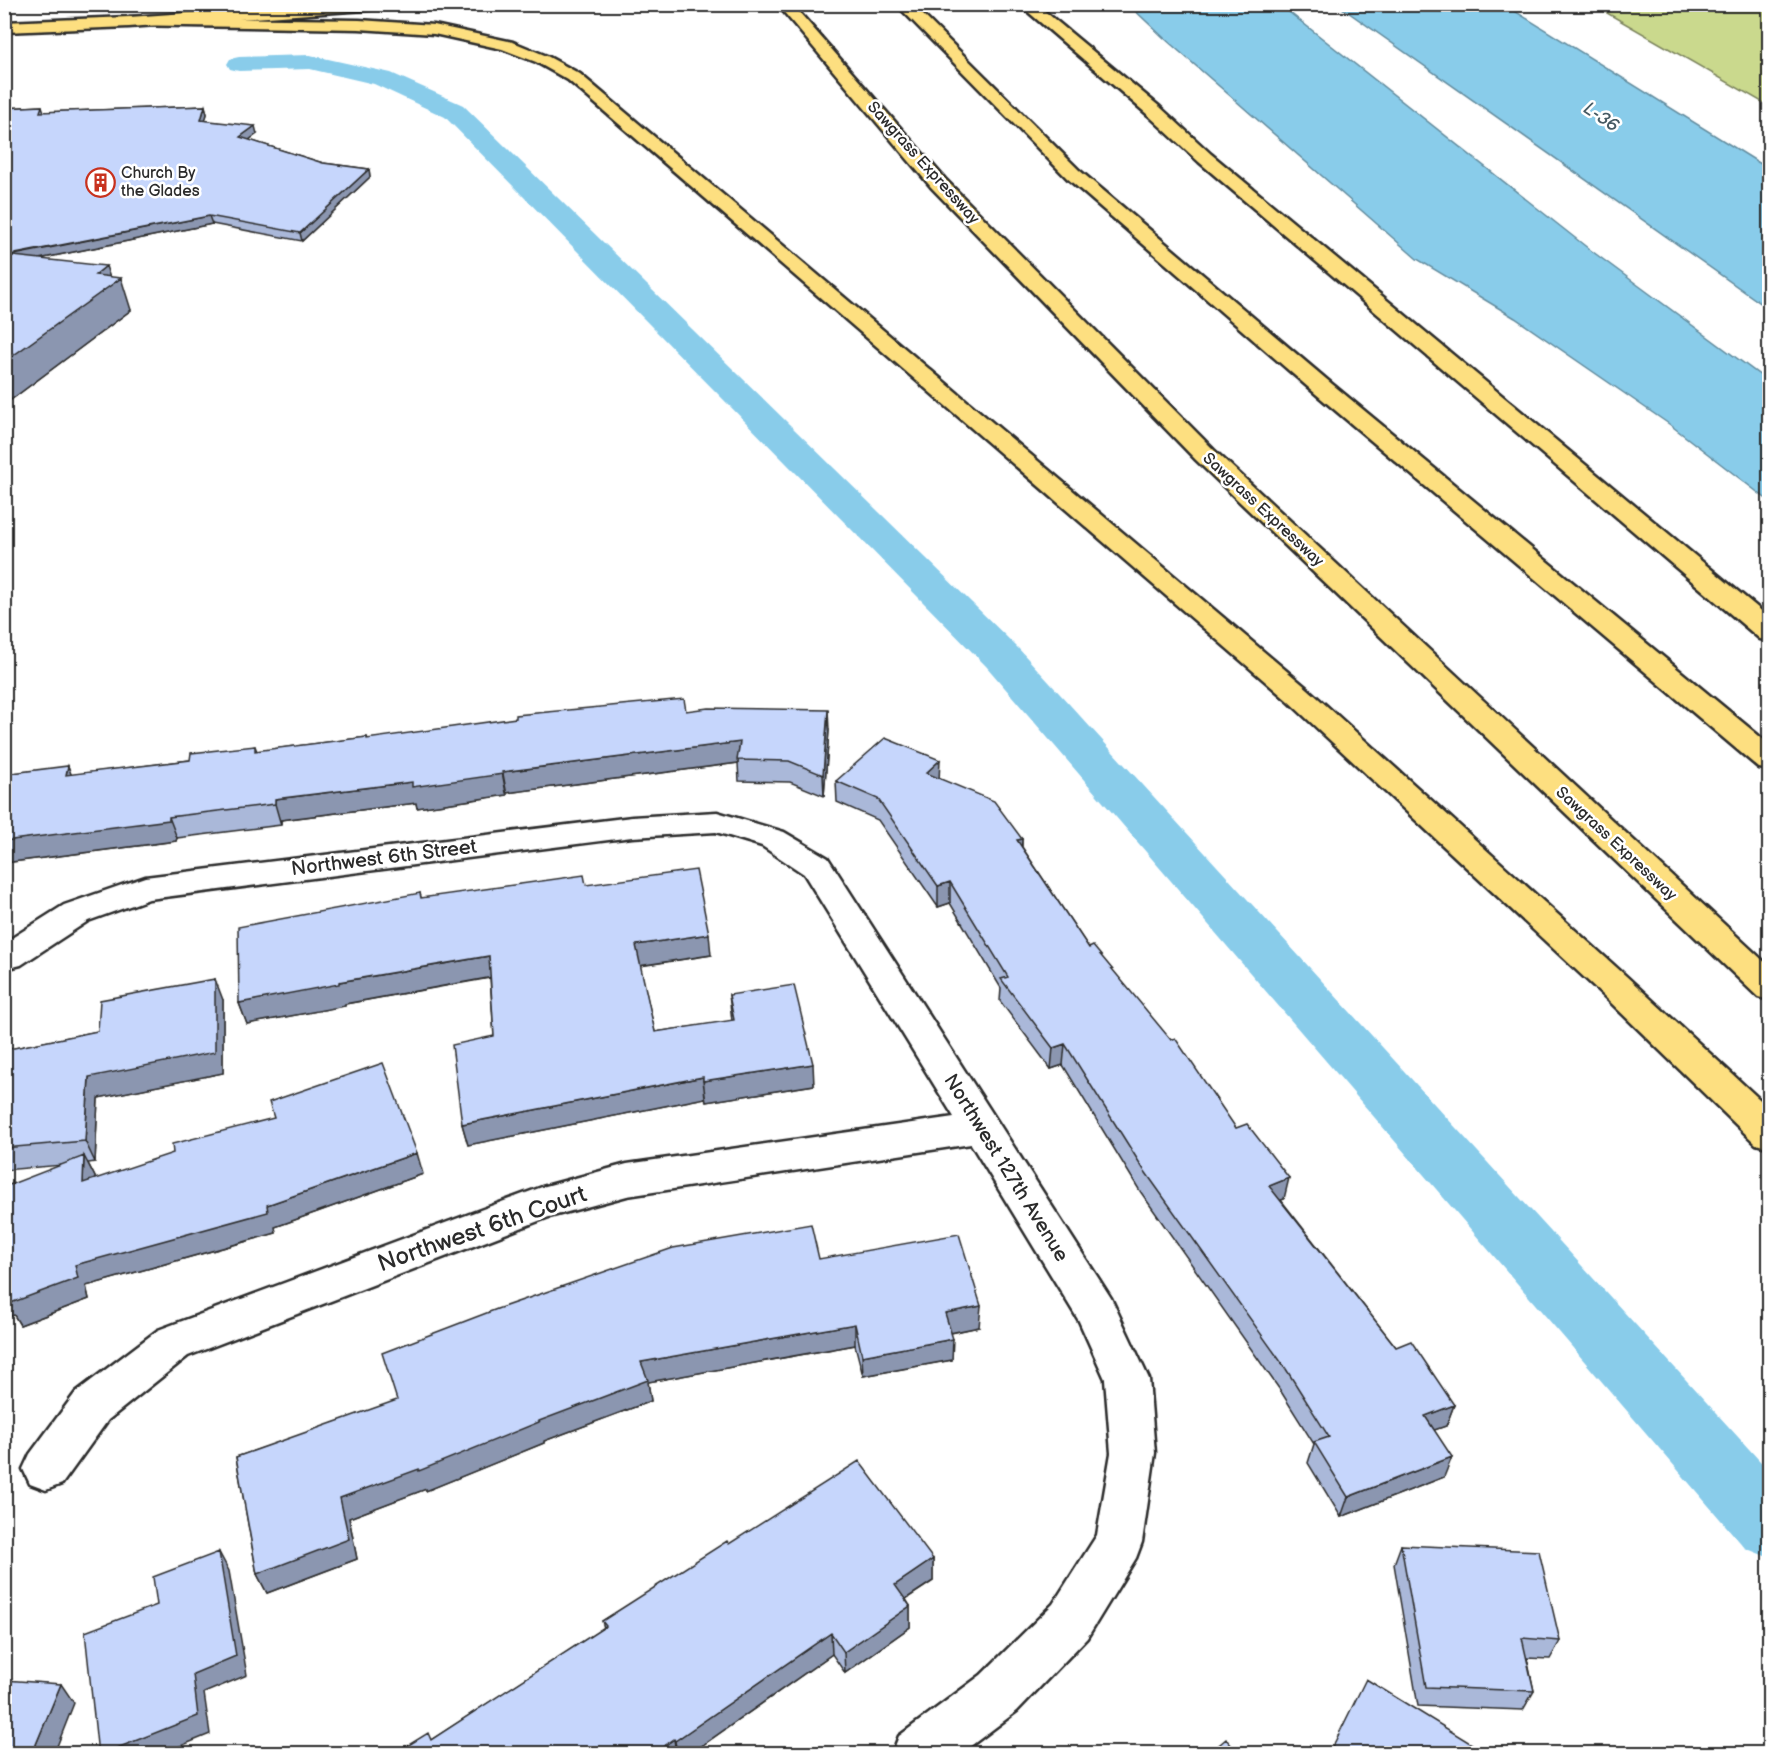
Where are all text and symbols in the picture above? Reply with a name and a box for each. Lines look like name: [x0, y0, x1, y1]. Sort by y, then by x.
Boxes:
street label: Sawgrass Expressway: [863, 98, 984, 229]
water label: L-36: [1579, 98, 1623, 137]
place label: Church By the Glades: [121, 164, 200, 201]
building icon: Church By the Glades: [84, 166, 116, 198]
street label: Sawgrass Expressway: [1199, 449, 1328, 571]
street label: Sawgrass Expressway: [1552, 783, 1681, 905]
street label: Northwest 6th Street: [290, 835, 478, 881]
street label: Northwest 127th Avenue: [938, 1070, 1074, 1266]
street label: Northwest 6th Court: [374, 1179, 591, 1278]

